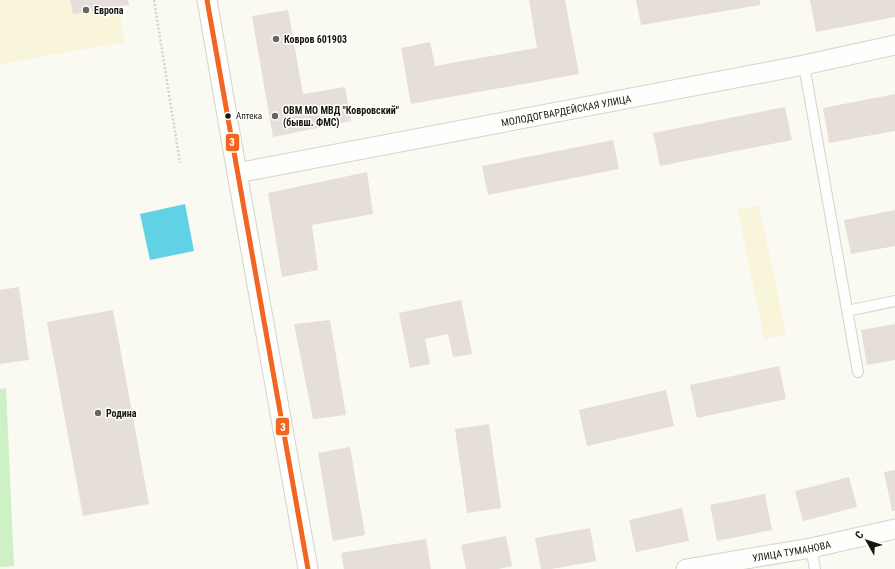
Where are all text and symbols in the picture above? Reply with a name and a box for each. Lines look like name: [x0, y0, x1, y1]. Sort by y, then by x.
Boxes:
marker: Европа: [81, 5, 91, 15]
place label: Европа: [94, 5, 124, 16]
marker: Ковров 601903: [271, 34, 281, 44]
place label: Ковров 601903: [284, 34, 347, 45]
street label: МОЛОДОГВАРДЕЙСКАЯ УЛИЦА: [500, 93, 632, 128]
place label: ОВМ МО МВД "Ковровский" (бывш. ФМС): [283, 105, 399, 129]
marker: Аптека: [223, 111, 233, 121]
place label: Аптека: [236, 111, 262, 121]
marker: ОВМ МО МВД "Ковровский" (бывш. ФМС): [270, 111, 280, 121]
line badge: 3: [225, 133, 240, 152]
text: 3: [229, 136, 235, 149]
marker: Родина: [93, 408, 103, 418]
place label: Родина: [106, 408, 137, 419]
line badge: 3: [275, 417, 290, 436]
text: 3: [280, 421, 286, 434]
north arrow: [847, 521, 887, 561]
text: С: [853, 528, 867, 542]
street label: УЛИЦА ТУМАНОВА: [751, 538, 832, 563]

